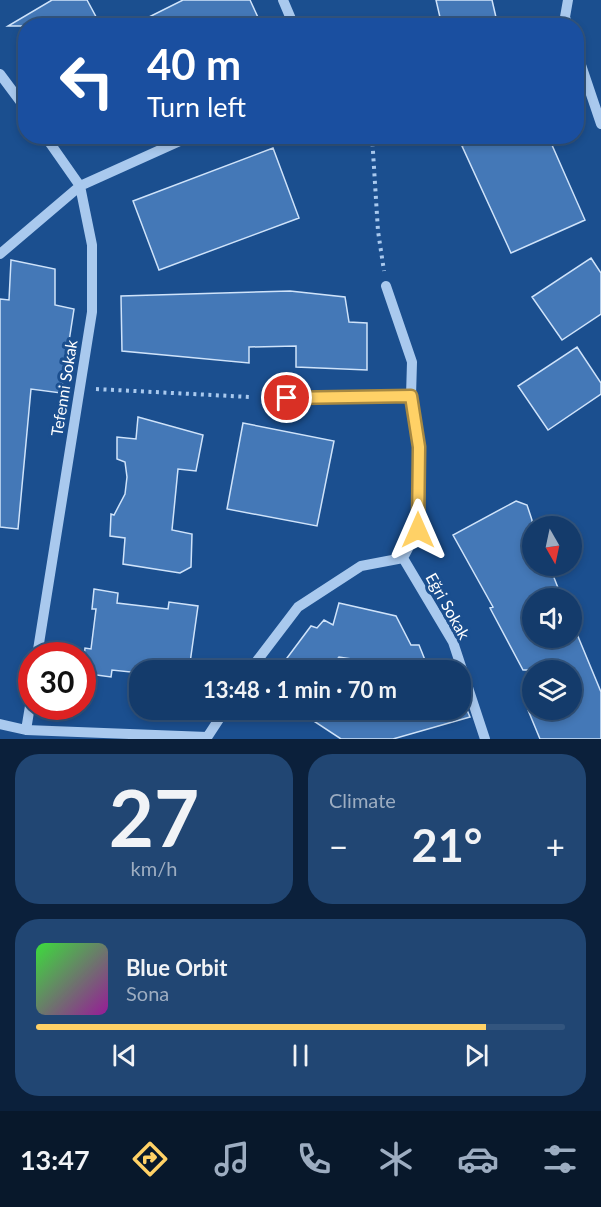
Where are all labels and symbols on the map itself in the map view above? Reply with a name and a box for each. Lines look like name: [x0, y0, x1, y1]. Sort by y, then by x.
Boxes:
street label: Tefenni Sokak: [47, 337, 81, 437]
pin: [261, 372, 312, 423]
position arrow: [386, 498, 450, 562]
north arrow: [522, 516, 582, 576]
street label: Eğri Sokak: [422, 569, 475, 643]
speed limit sign: 30: [18, 642, 96, 720]

